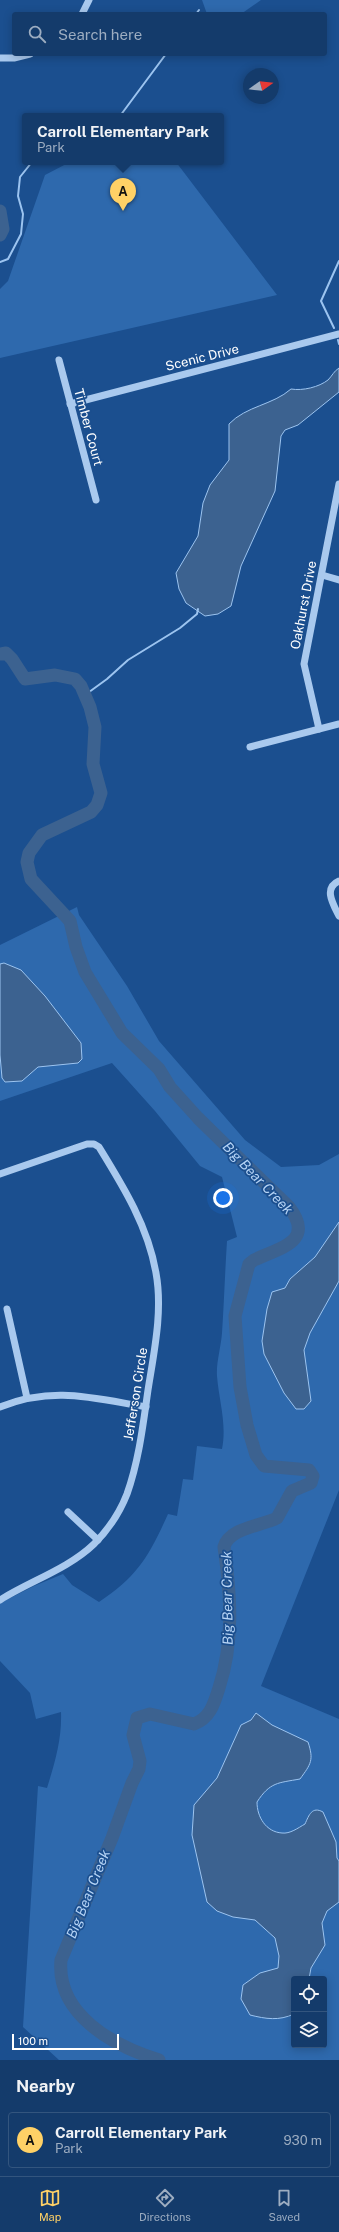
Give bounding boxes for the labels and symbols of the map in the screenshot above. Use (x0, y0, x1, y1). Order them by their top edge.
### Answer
north arrow (243, 68, 279, 104)
pin: A (110, 178, 136, 211)
street label: Scenic Drive (164, 341, 240, 374)
street label: Timber Court (71, 387, 106, 467)
street label: Oakhurst Drive (288, 560, 319, 651)
water label: Big Bear Creek (220, 1139, 297, 1218)
your location (213, 1188, 233, 1208)
street label: Jefferson Circle (121, 1346, 150, 1442)
water label: Big Bear Creek (218, 1550, 236, 1645)
water label: Big Bear Creek (63, 1847, 113, 1941)
scale bar (12, 2032, 119, 2051)

